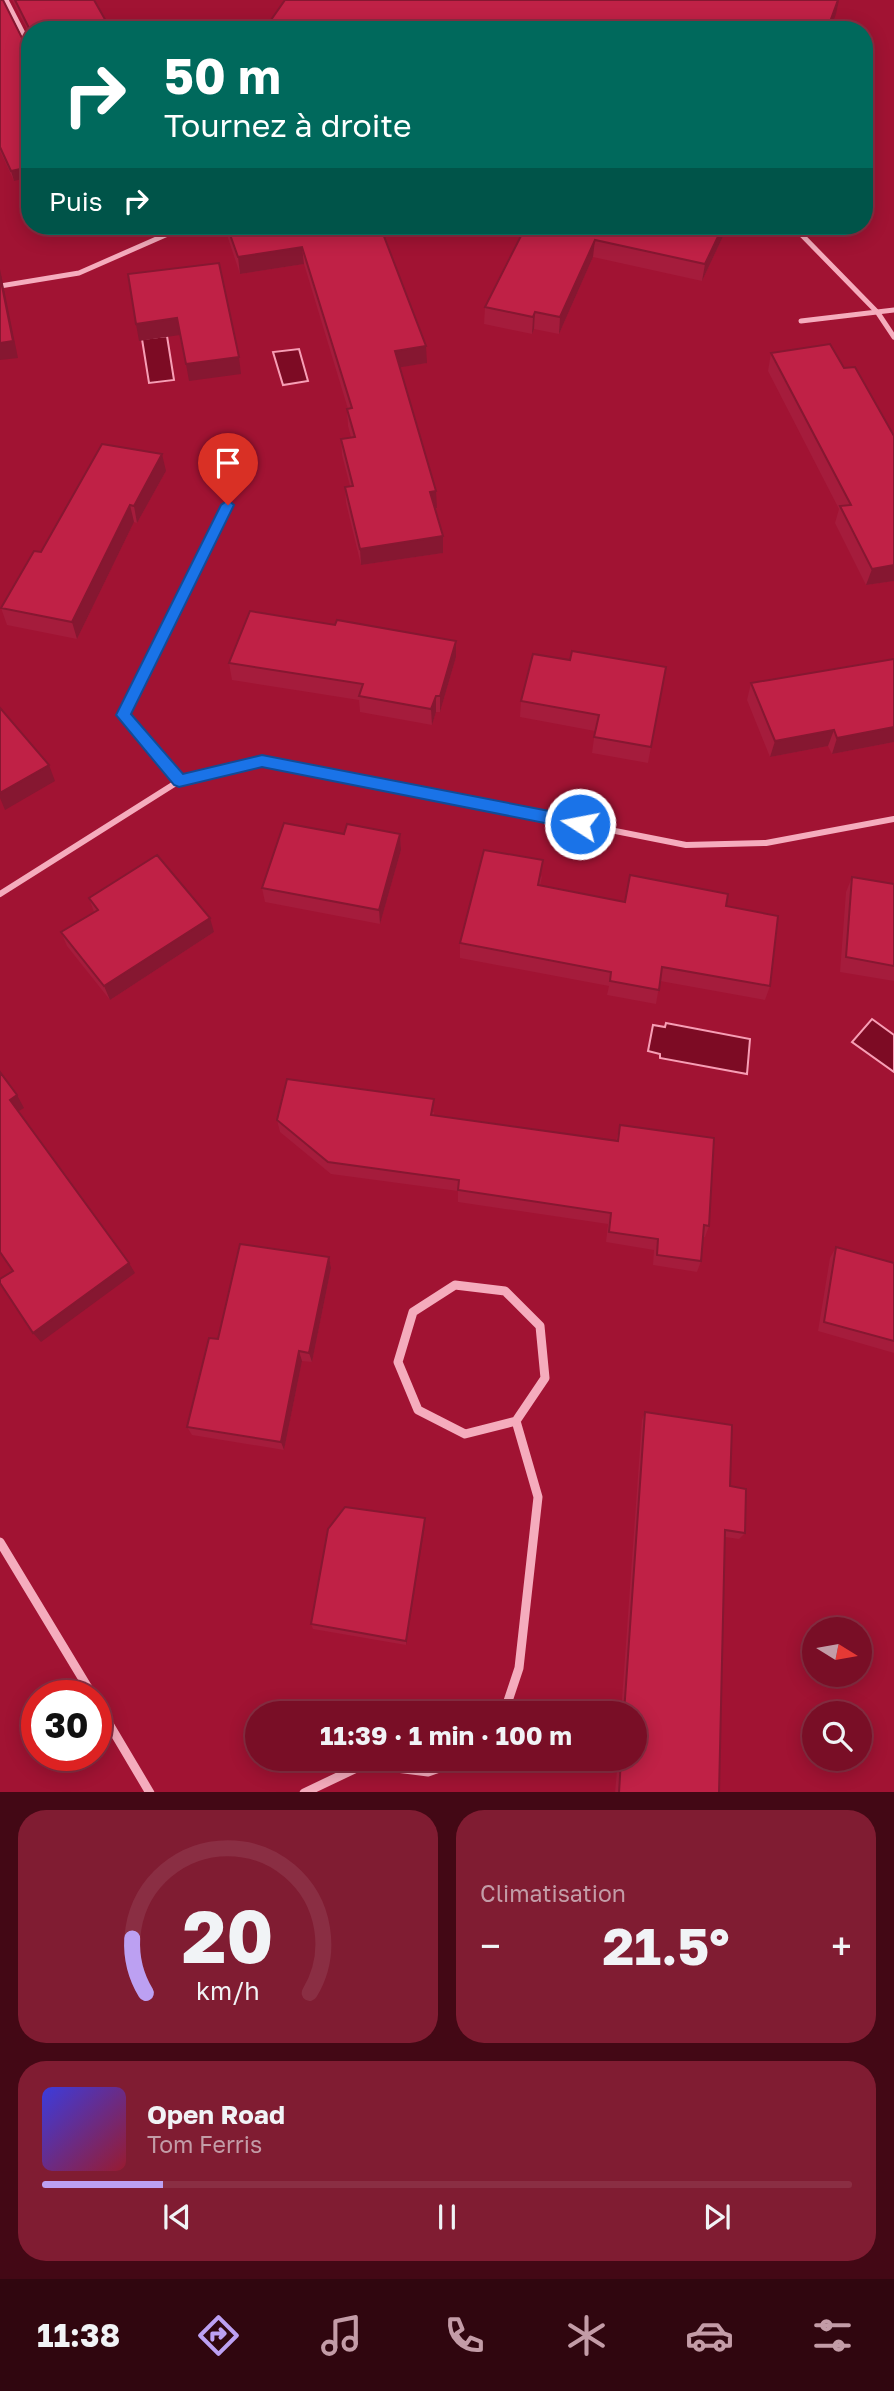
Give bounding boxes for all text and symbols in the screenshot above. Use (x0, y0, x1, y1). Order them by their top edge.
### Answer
text: 50 m (164, 46, 281, 105)
icon: right (49, 49, 140, 140)
text: Tournez à droite (164, 106, 412, 144)
icon: right (117, 182, 155, 220)
text: Puis (49, 186, 103, 217)
pin (198, 433, 258, 505)
icon: arrive (209, 444, 247, 482)
position arrow (543, 787, 617, 861)
north arrow (802, 1617, 872, 1687)
map controls (802, 1617, 872, 1771)
speed limit sign: 30 (21, 1680, 112, 1771)
button: search (802, 1701, 872, 1771)
text: 11:39 · 1 min · 100 m (320, 1720, 572, 1751)
text: Climatisation (480, 1879, 626, 1907)
text: 20 (182, 1892, 274, 1979)
text: 21.5° (602, 1914, 730, 1976)
text: − (480, 1923, 501, 1968)
text: + (831, 1923, 852, 1968)
text: km/h (196, 1974, 260, 2005)
text: Open Road (147, 2099, 285, 2130)
text: Tom Ferris (147, 2130, 262, 2158)
icon: previous (158, 2198, 196, 2236)
icon: pause (428, 2198, 466, 2236)
icon: next (698, 2198, 736, 2236)
icon: directions (194, 2311, 243, 2360)
icon: music (317, 2311, 366, 2360)
icon: phone (440, 2311, 489, 2360)
icon: climate (562, 2311, 611, 2360)
icon: car (685, 2311, 734, 2360)
icon: filters (808, 2311, 857, 2360)
text: 11:38 (37, 2316, 120, 2354)

